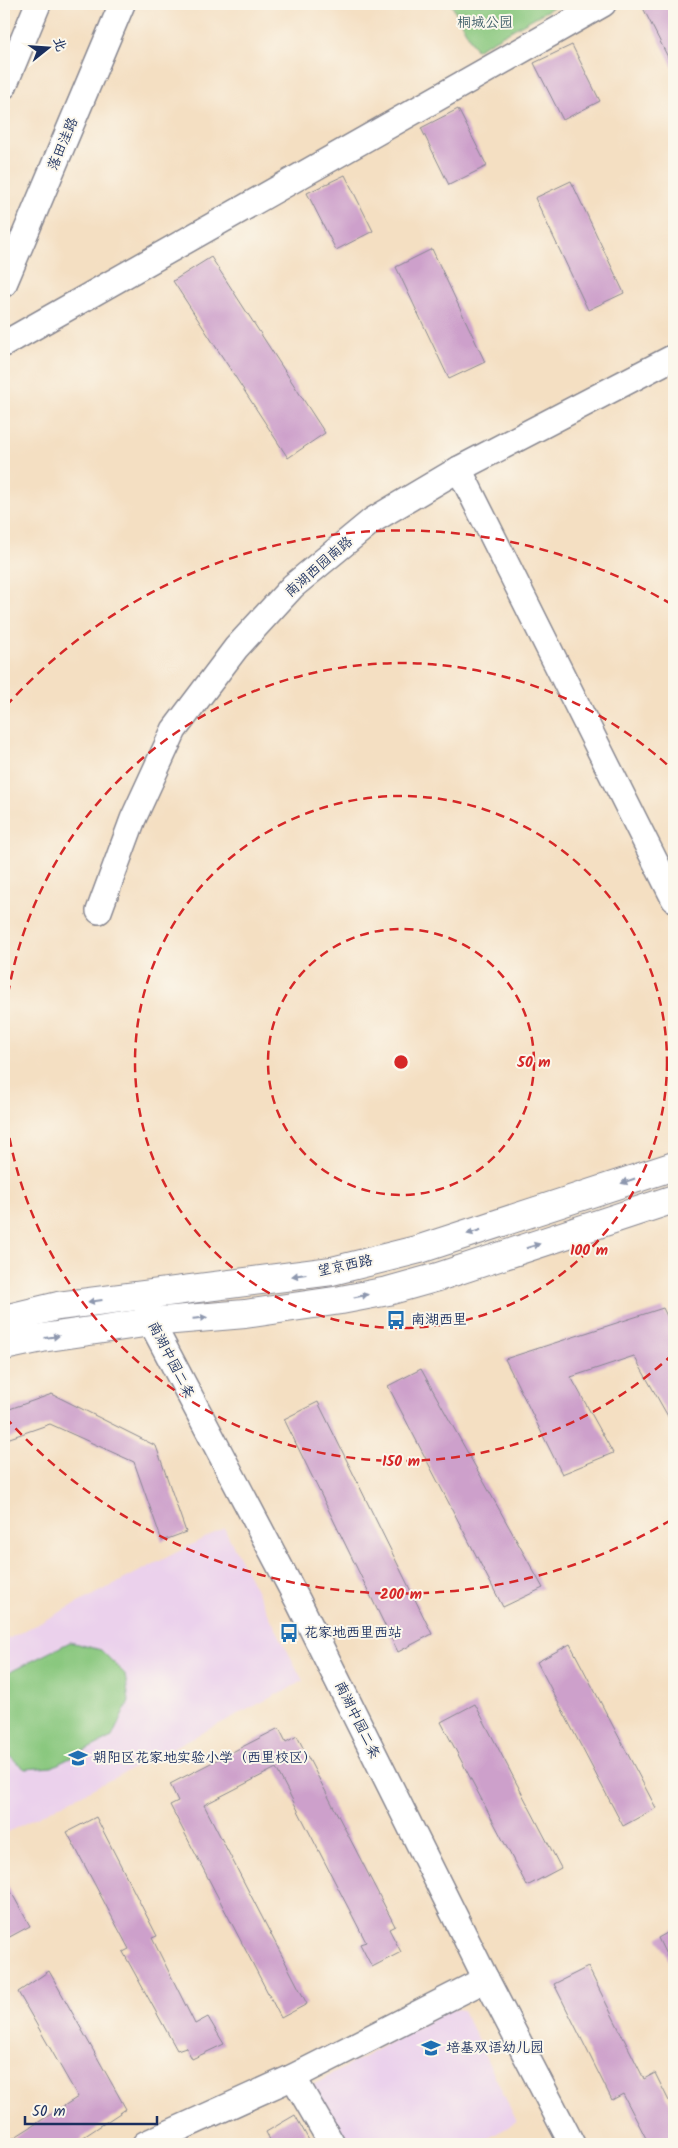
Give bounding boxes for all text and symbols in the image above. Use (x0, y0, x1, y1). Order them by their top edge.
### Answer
park label: 桐城公园 (457, 12, 513, 34)
north arrow (22, 22, 72, 72)
text: 北 (47, 35, 72, 54)
street label: 落田洼路 (42, 114, 84, 174)
street label: 南湖西园南路 (280, 531, 358, 603)
text: 50 m (516, 1051, 551, 1075)
centre of rings (392, 1053, 410, 1071)
one-way arrow (620, 1177, 635, 1185)
one-way arrow (466, 1229, 481, 1237)
text: 100 m (570, 1239, 608, 1263)
one-way arrow (526, 1242, 541, 1250)
street label: 望京西路 (315, 1249, 375, 1283)
one-way arrow (291, 1271, 307, 1279)
one-way arrow (353, 1292, 369, 1300)
one-way arrow (87, 1297, 103, 1305)
bus stop icon: 南湖西里 (385, 1309, 407, 1331)
place label: 南湖西里 (411, 1309, 467, 1331)
one-way arrow (192, 1314, 208, 1322)
street label: 南湖中园二条 (142, 1318, 200, 1402)
one-way arrow (44, 1333, 60, 1341)
text: 150 m (382, 1450, 420, 1474)
text: 200 m (380, 1583, 422, 1607)
bus stop icon: 花家地西里西站 (278, 1622, 300, 1644)
place label: 花家地西里西站 (304, 1622, 402, 1644)
street label: 南湖中园二条 (329, 1677, 385, 1763)
school or university icon: 朝阳区花家地实验小学（西里校区） (67, 1747, 89, 1769)
place label: 朝阳区花家地实验小学（西里校区） (93, 1747, 317, 1769)
school or university icon: 培基双语幼儿园 (420, 2037, 442, 2059)
place label: 培基双语幼儿园 (446, 2037, 544, 2059)
scale bar (25, 2093, 158, 2125)
text: 50 m (32, 2100, 66, 2124)

